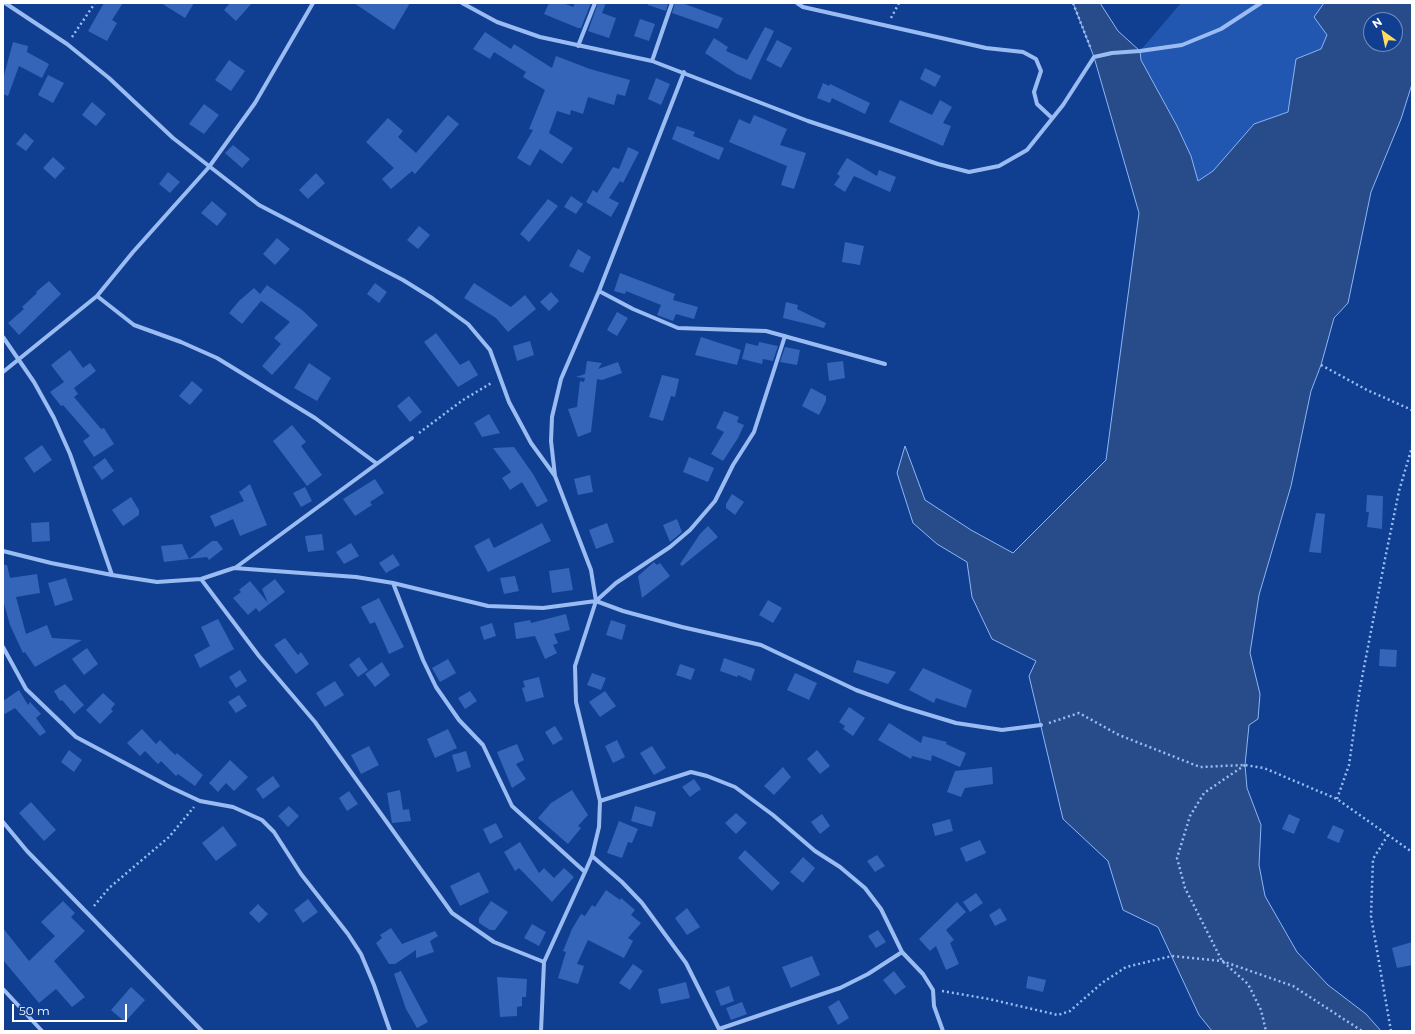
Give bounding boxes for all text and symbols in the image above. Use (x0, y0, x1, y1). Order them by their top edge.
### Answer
north arrow (1363, 12, 1403, 52)
text: N (1369, 14, 1385, 31)
scale bar (14, 996, 129, 1022)
text: 50 m (19, 1003, 50, 1018)

